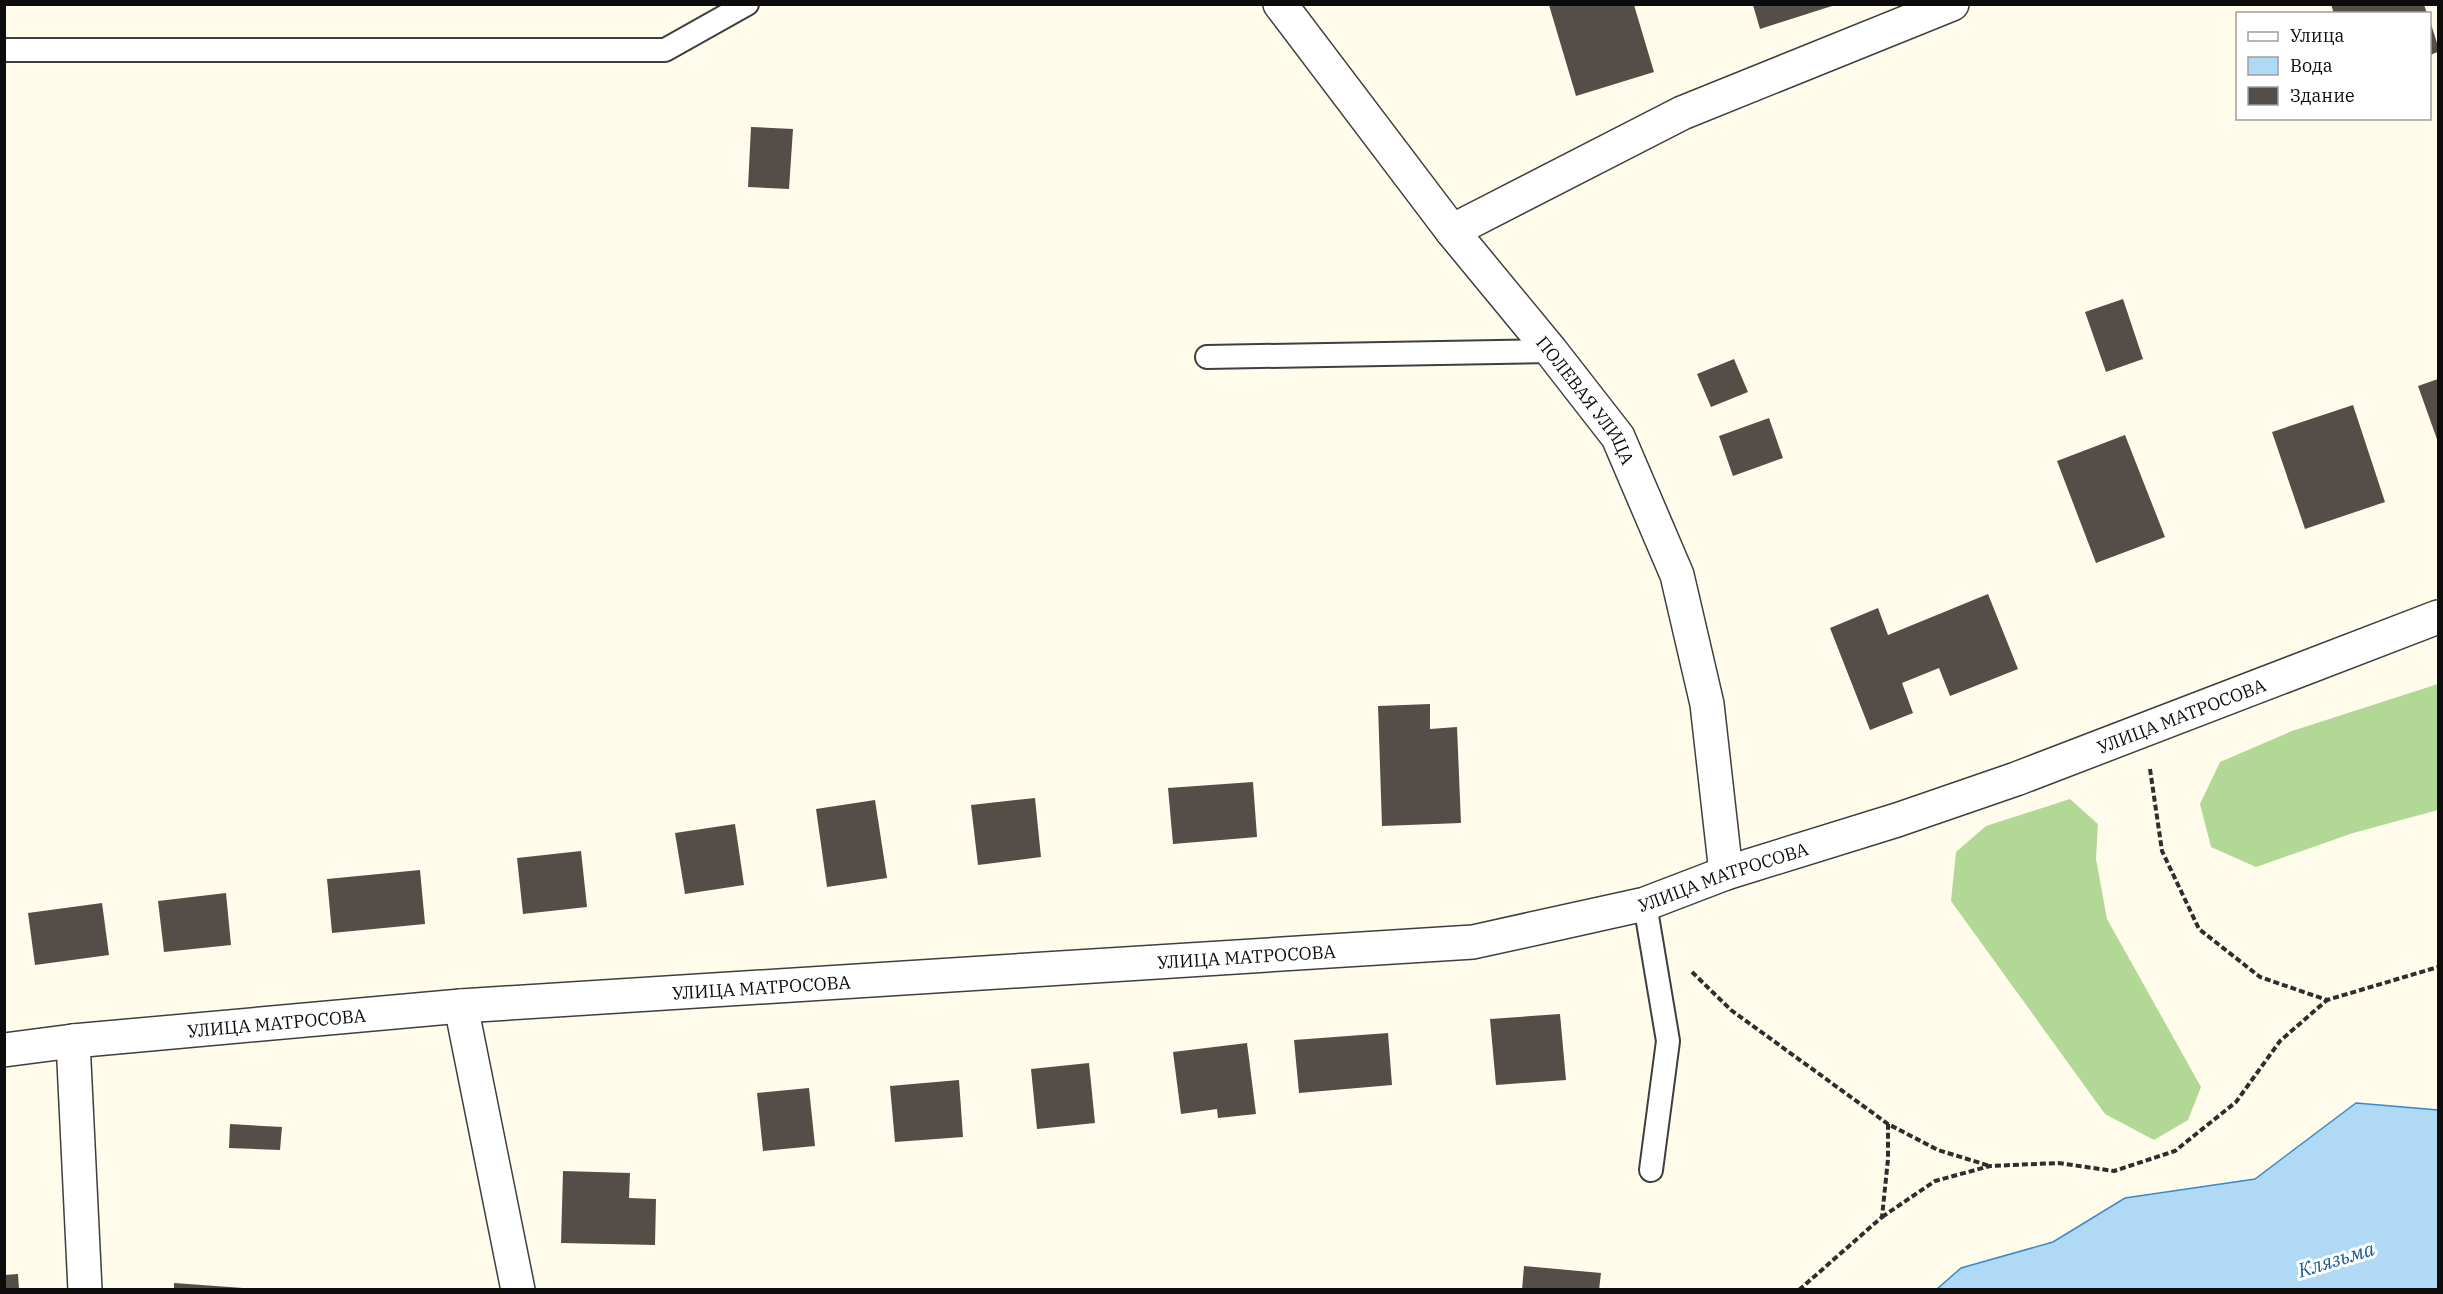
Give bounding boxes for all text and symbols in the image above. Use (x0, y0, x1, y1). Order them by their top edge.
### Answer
legend (2236, 12, 2431, 120)
text: Улица (2290, 24, 2345, 47)
text: Вода (2290, 54, 2333, 77)
text: Здание (2290, 84, 2355, 107)
street label: ПОЛЕВАЯ УЛИЦА (1532, 331, 1640, 469)
street label: УЛИЦА МАТРОСОВА (2094, 673, 2270, 758)
street label: УЛИЦА МАТРОСОВА (1636, 837, 1812, 917)
street label: УЛИЦА МАТРОСОВА (1156, 939, 1337, 973)
street label: УЛИЦА МАТРОСОВА (671, 970, 852, 1004)
street label: УЛИЦА МАТРОСОВА (186, 1003, 367, 1042)
water label: Клязьма (2293, 1235, 2378, 1284)

